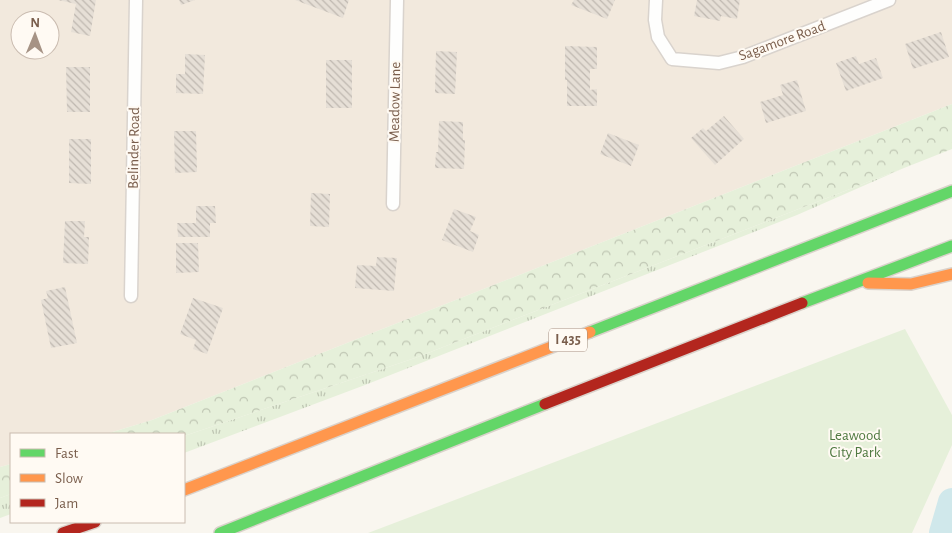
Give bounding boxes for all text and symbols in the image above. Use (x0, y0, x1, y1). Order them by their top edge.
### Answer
north arrow (10, 10, 60, 60)
text: N (30, 16, 40, 30)
street label: Sagamore Road (737, 18, 827, 64)
street label: Meadow Lane (387, 62, 403, 142)
street label: Belinder Road (126, 107, 142, 189)
road number: I 435 (549, 328, 587, 352)
park label: Leawood City Park (829, 428, 881, 460)
legend (10, 433, 185, 523)
text: Fast (55, 446, 79, 461)
text: Slow (55, 471, 83, 486)
text: Jam (55, 496, 78, 511)

